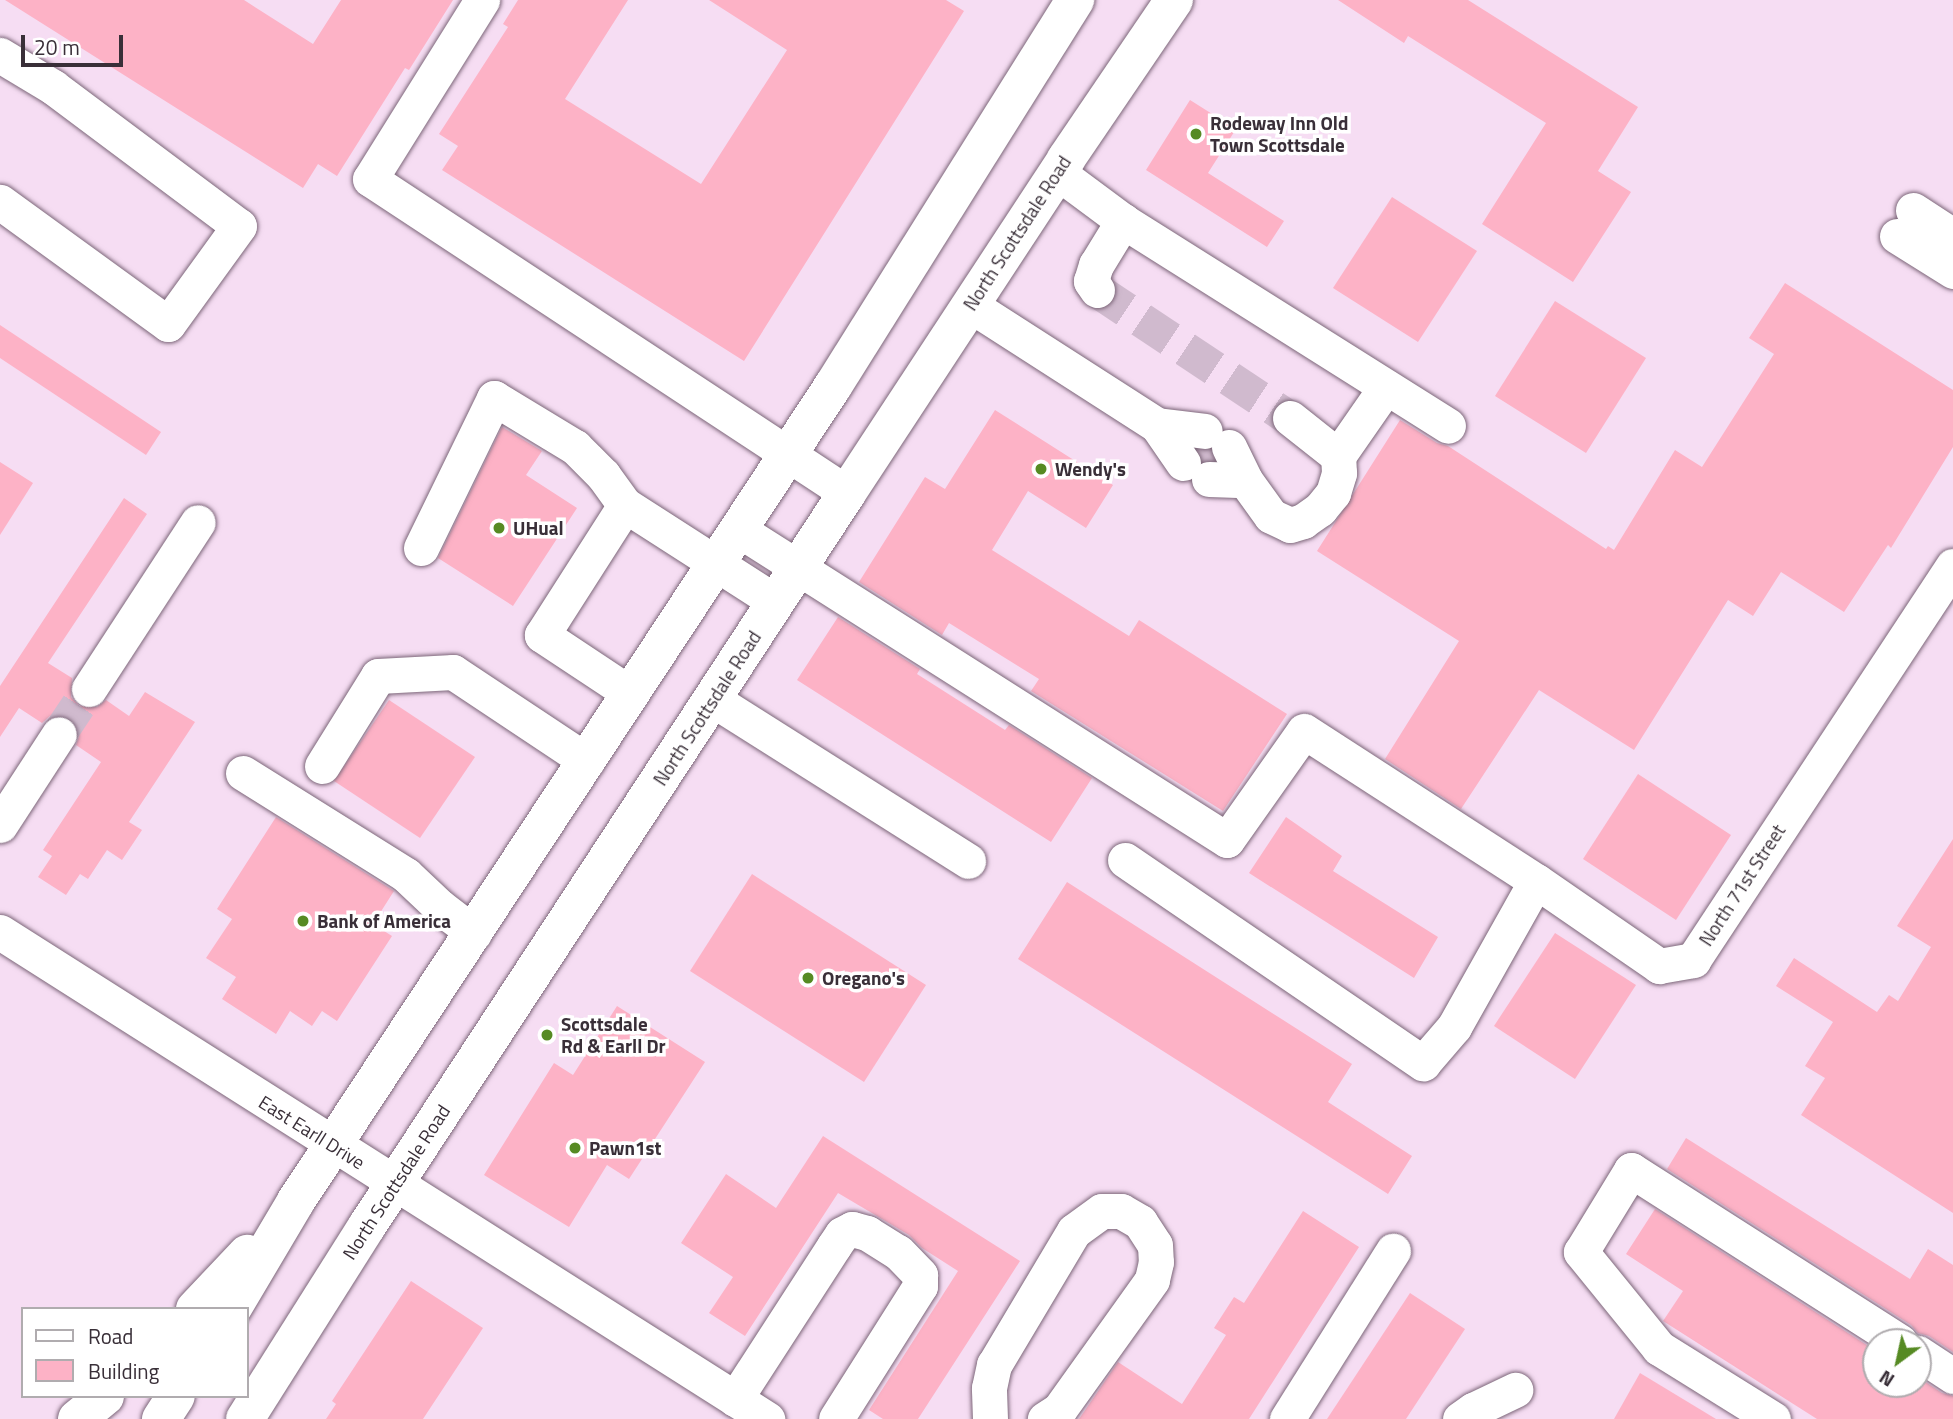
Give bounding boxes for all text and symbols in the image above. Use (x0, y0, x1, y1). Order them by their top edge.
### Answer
scale bar (24, 21, 126, 65)
text: 20 m (34, 31, 80, 63)
place label: Rodeway Inn Old Town Scottsdale (1210, 112, 1348, 156)
marker: Rodeway Inn Old Town Scottsdale (1188, 126, 1204, 142)
street label: North Scottsdale Road (958, 151, 1076, 315)
place label: Wendy's (1055, 458, 1126, 480)
marker: Wendy's (1033, 461, 1049, 477)
place label: UHual (513, 517, 564, 539)
marker: UHual (491, 520, 507, 536)
street label: North Scottsdale Road (648, 626, 766, 790)
street label: North 71st Street (1694, 820, 1790, 950)
place label: Bank of America (317, 910, 451, 932)
marker: Bank of America (295, 913, 311, 929)
place label: Oregano's (822, 967, 905, 989)
marker: Oregano's (800, 970, 816, 986)
place label: Scottsdale Rd & Earll Dr (561, 1013, 666, 1057)
marker: Scottsdale Rd & Earll Dr (539, 1027, 555, 1043)
street label: East Earll Drive (255, 1090, 369, 1174)
street label: North Scottsdale Road (337, 1100, 455, 1264)
place label: Pawn1st (589, 1137, 661, 1159)
marker: Pawn1st (567, 1140, 583, 1156)
legend (21, 1307, 248, 1398)
text: Road (88, 1320, 133, 1352)
north arrow (1862, 1328, 1932, 1398)
text: Building (88, 1355, 159, 1387)
text: N (1873, 1364, 1900, 1395)

